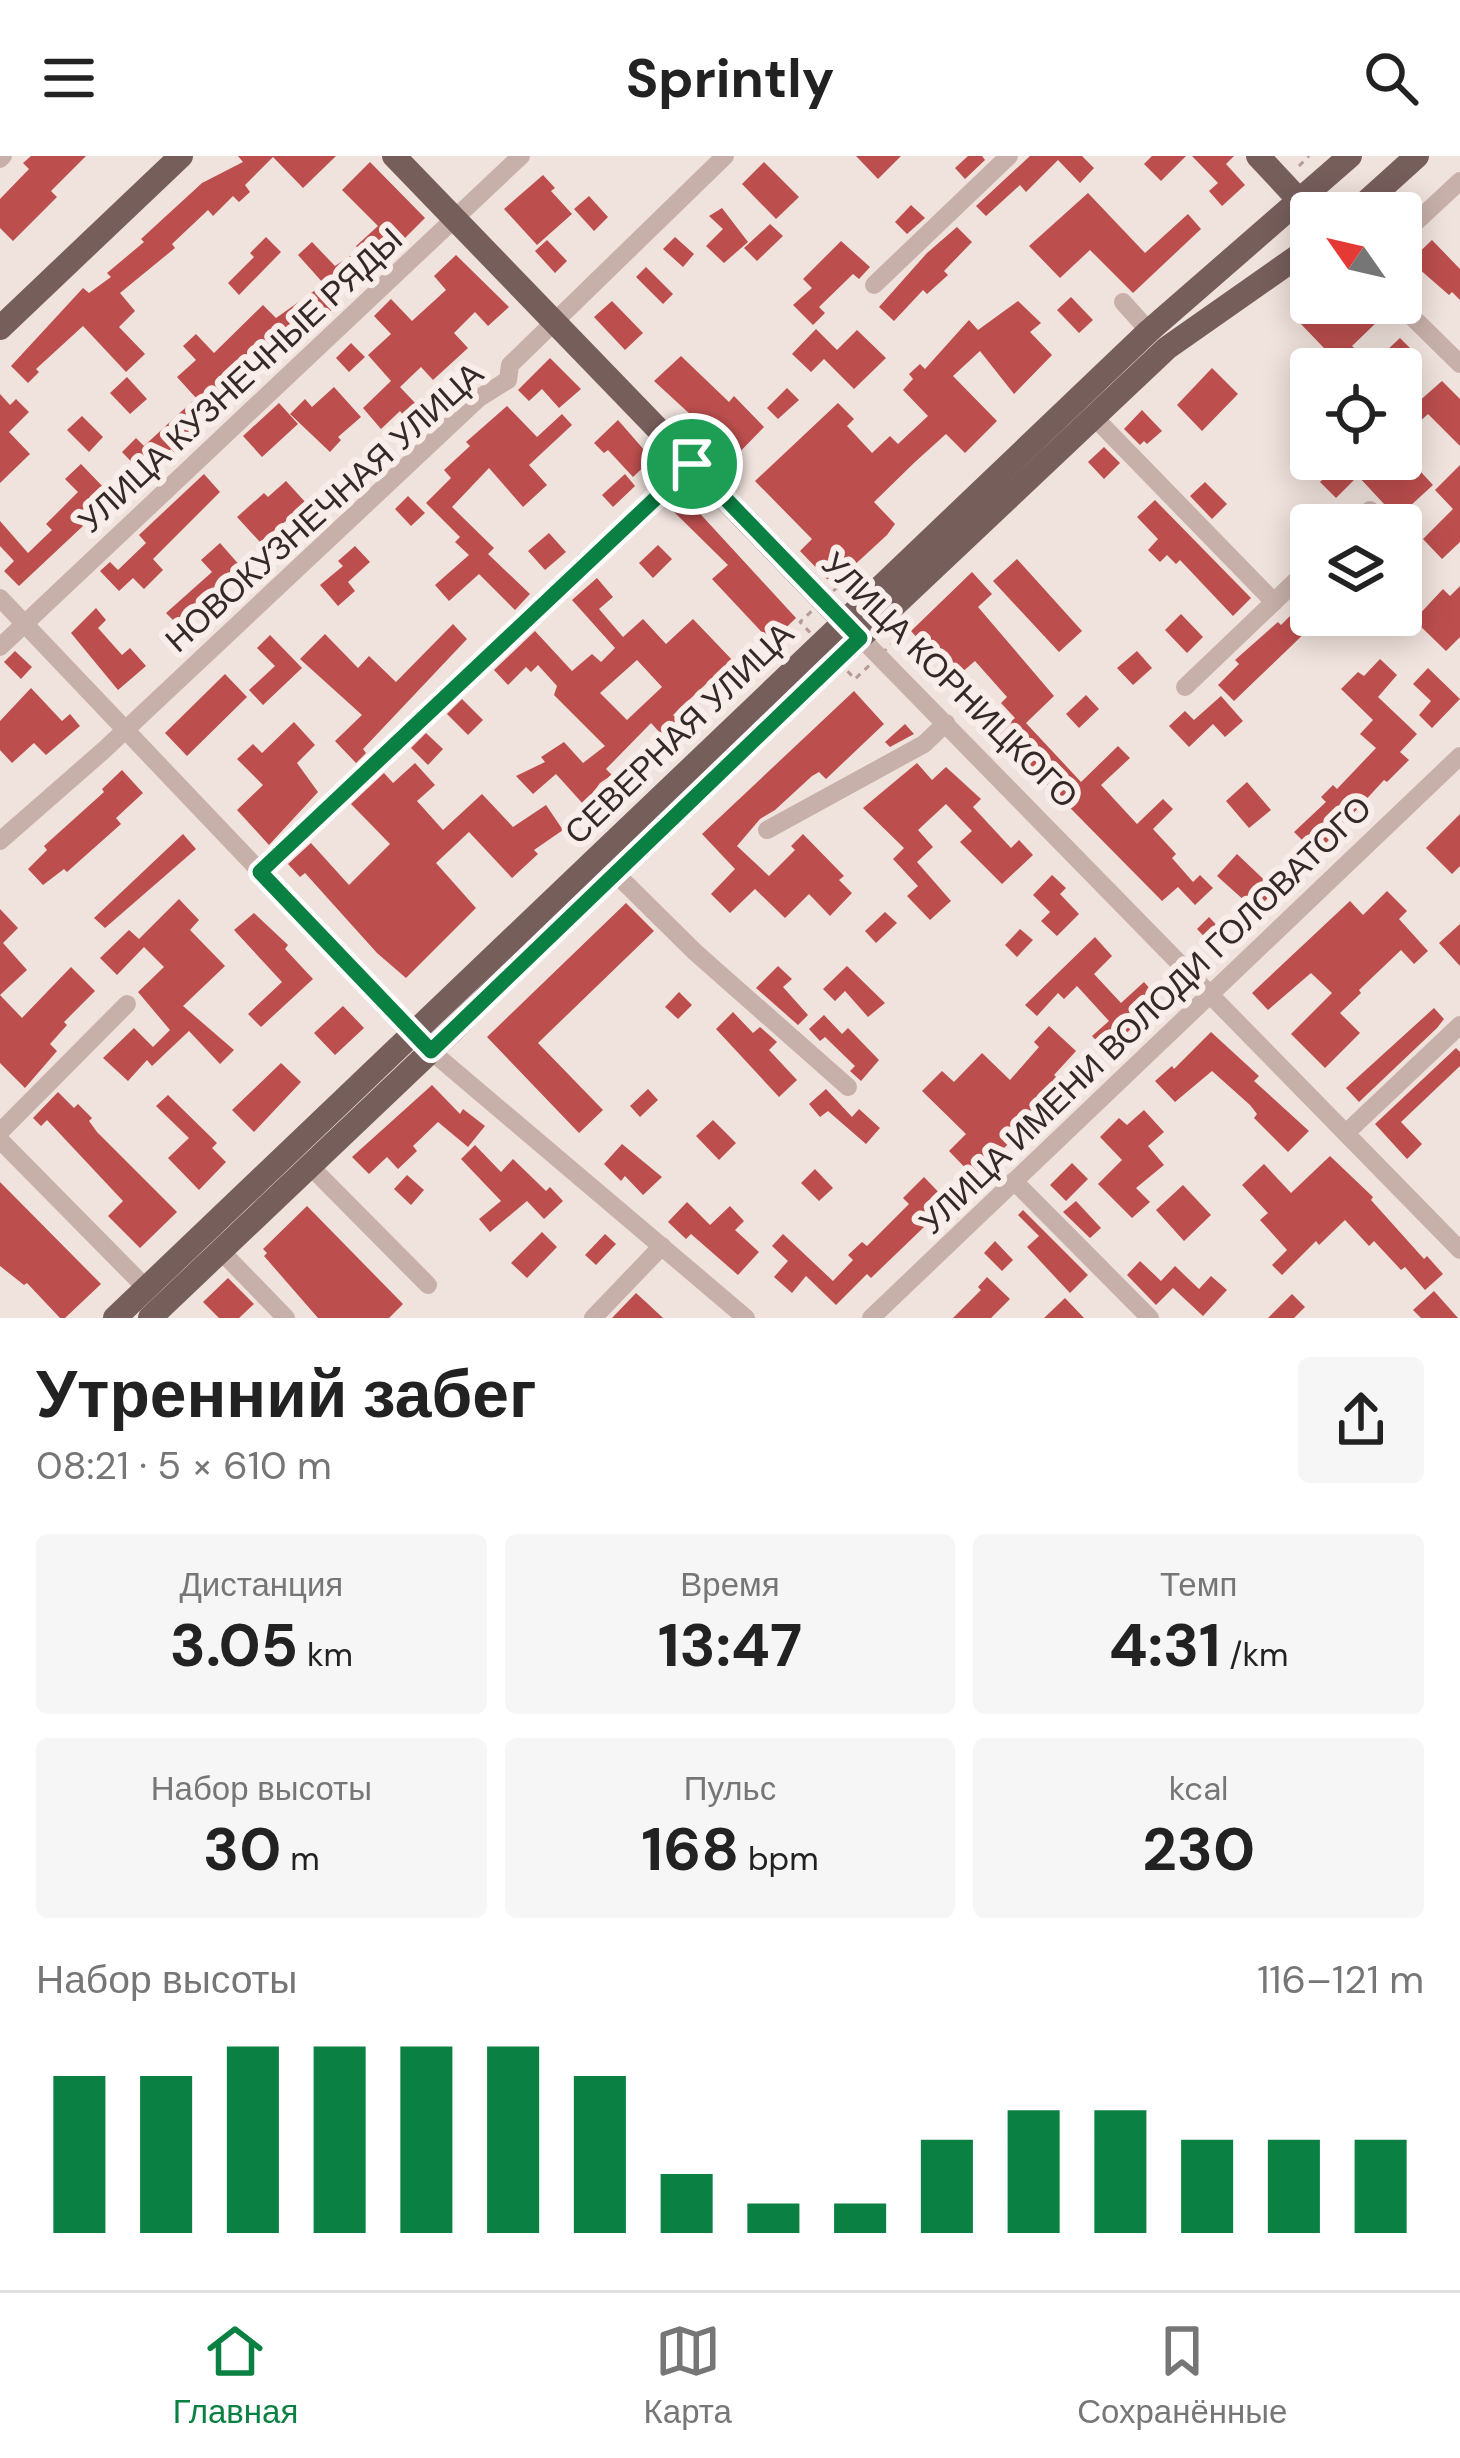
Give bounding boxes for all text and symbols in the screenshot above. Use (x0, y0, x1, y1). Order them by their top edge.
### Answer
text: Sprintly (626, 43, 834, 114)
icon: menu (36, 45, 102, 111)
icon: search (1358, 45, 1424, 111)
north arrow (1290, 192, 1422, 324)
map controls (1290, 192, 1422, 636)
street label: УЛИЦА КУЗНЕЧНЫЕ РЯДЫ (69, 218, 411, 542)
button: locate (1290, 348, 1422, 480)
street label: НОВОКУЗНЕЧНАЯ УЛИЦА (156, 353, 492, 661)
pin (641, 413, 743, 515)
icon: arrive (659, 431, 725, 497)
button: layers (1290, 504, 1422, 636)
street label: УЛИЦА КОРНИЦКОГО (813, 543, 1087, 817)
street label: СЕВЕРНАЯ УЛИЦА (555, 613, 803, 853)
street label: УЛИЦА ИМЕНИ ВОЛОДИ ГОЛОВАТОГО (910, 787, 1380, 1243)
text: Утренний забег (36, 1352, 536, 1437)
button: share (1298, 1357, 1424, 1483)
text: 08:21 · 5 × 610 m (36, 1440, 332, 1491)
text: Дистанция (179, 1563, 343, 1606)
text: Время (680, 1563, 780, 1606)
text: Темп (1160, 1563, 1237, 1606)
text: 3.05 (170, 1606, 298, 1685)
text: 13:47 (658, 1606, 802, 1685)
text: 4:31 (1109, 1606, 1221, 1685)
text: km (298, 1633, 353, 1676)
text: /km (1221, 1633, 1288, 1676)
text: Набор высоты (151, 1767, 372, 1810)
text: Пульс (684, 1767, 776, 1810)
text: kcal (1169, 1767, 1228, 1810)
text: 30 (203, 1810, 281, 1889)
text: 168 (641, 1810, 739, 1889)
text: 230 (1142, 1810, 1255, 1889)
text: m (281, 1837, 320, 1880)
text: bpm (739, 1837, 819, 1880)
text: Набор высоты (36, 1954, 297, 2005)
text: 116–121 m (1257, 1954, 1424, 2005)
tab: Главная (173, 2318, 298, 2433)
tab: Карта (644, 2318, 732, 2433)
tab: Сохранённые (1077, 2318, 1287, 2433)

